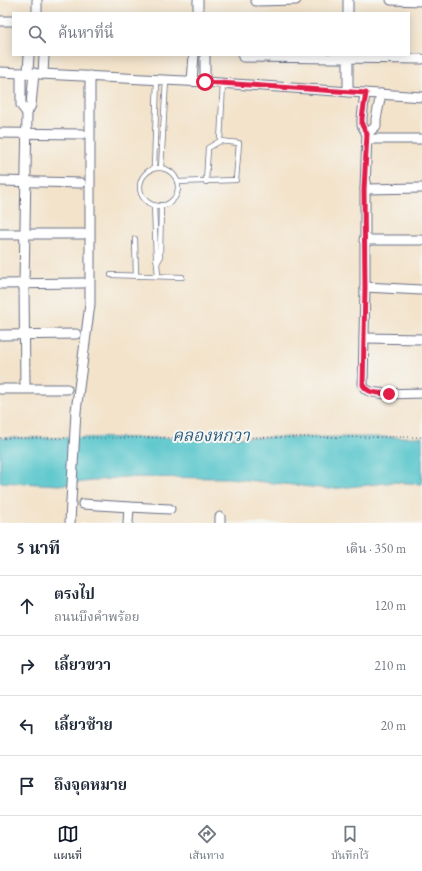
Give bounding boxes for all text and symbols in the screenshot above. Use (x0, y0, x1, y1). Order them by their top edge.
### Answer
search box (12, 12, 410, 56)
icon: search (26, 23, 48, 45)
text: ค้นหาที่นี่ (58, 23, 114, 42)
route start (196, 73, 214, 91)
route end (380, 385, 398, 403)
water label: คลองหกวา (172, 424, 250, 446)
text: 5 นาที (16, 537, 60, 559)
text: เดิน · 350 m (345, 540, 406, 557)
text: ตรงไป (54, 584, 95, 603)
icon: ahead (16, 595, 38, 617)
text: 120 m (375, 597, 406, 614)
text: ถนนบึงคำพร้อย (54, 608, 140, 625)
icon: right (16, 655, 38, 677)
text: เลี้ยวขวา (54, 655, 111, 674)
text: 210 m (375, 657, 406, 674)
icon: left (16, 715, 38, 737)
text: เลี้ยวซ้าย (54, 715, 113, 734)
text: 20 m (381, 717, 406, 734)
icon: arrive (16, 775, 38, 797)
text: ถึงจุดหมาย (54, 775, 127, 794)
tab: แผนที่ (53, 823, 82, 865)
tab: เส้นทาง (189, 823, 225, 865)
tab: บันทึกไว้ (331, 823, 369, 865)

